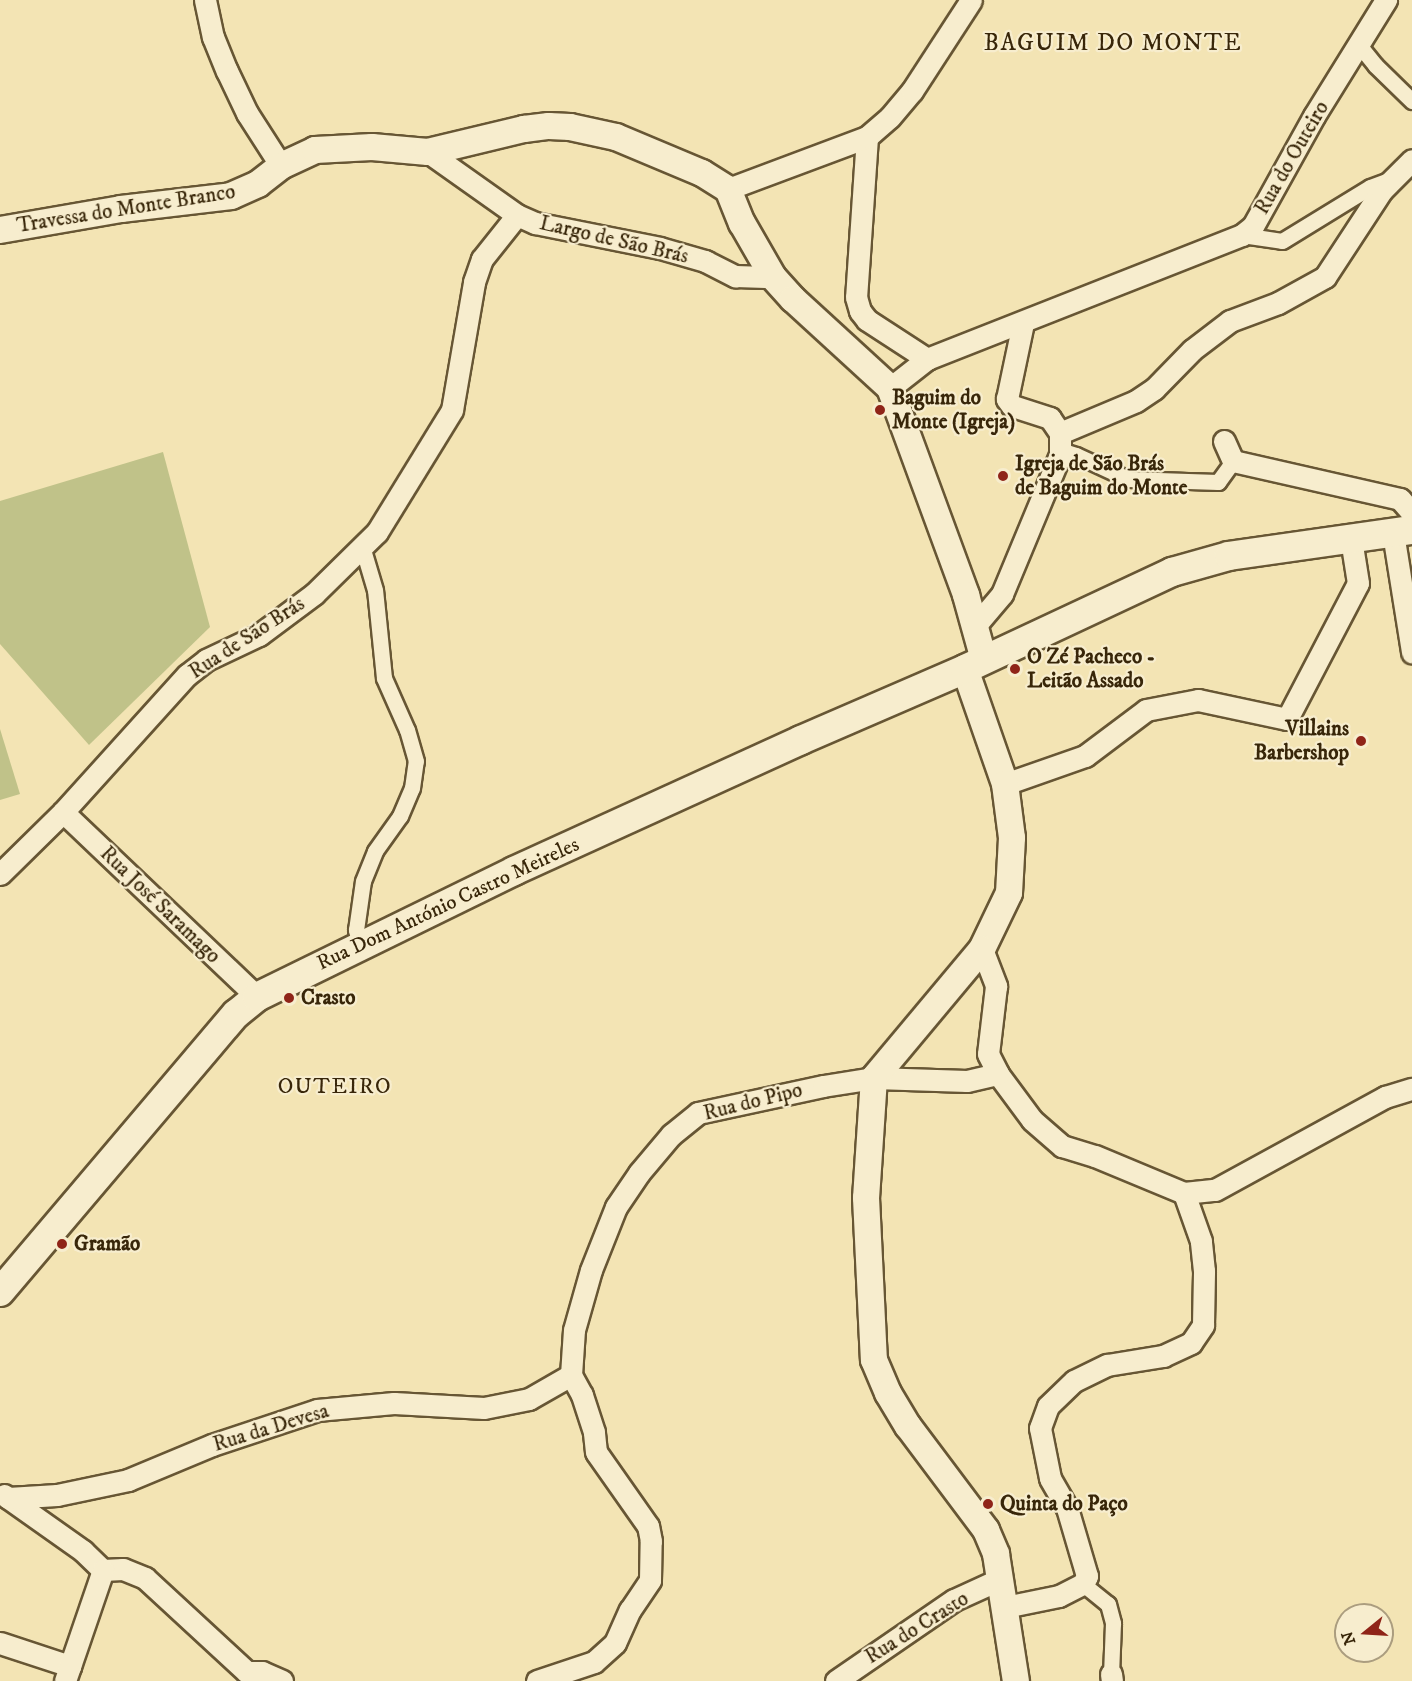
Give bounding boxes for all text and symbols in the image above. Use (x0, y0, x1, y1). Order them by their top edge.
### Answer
district label: BAGUIM DO MONTE (984, 30, 1242, 58)
street label: Rua do Outeiro (1249, 97, 1335, 219)
street label: Travessa do Monte Branco (15, 179, 237, 239)
street label: Largo de São Brás (537, 211, 691, 269)
place label: Baguim do Monte (Igreja) (892, 385, 1015, 435)
marker: Baguim do Monte (Igreja) (873, 403, 887, 417)
place label: Igreja de São Brás de Baguim do Monte (1015, 451, 1188, 501)
marker: Igreja de São Brás de Baguim do Monte (996, 469, 1010, 483)
street label: Rua de São Brás (184, 591, 310, 685)
place label: O Zé Pacheco - Leitão Assado (1027, 644, 1155, 694)
marker: O Zé Pacheco - Leitão Assado (1008, 662, 1022, 676)
place label: Villains Barbershop (1254, 716, 1349, 766)
marker: Villains Barbershop (1354, 734, 1368, 748)
street label: Rua Dom António Castro Meireles (313, 832, 583, 976)
street label: Rua José Saramago (95, 841, 225, 969)
place label: Crasto (301, 985, 356, 1011)
marker: Crasto (282, 991, 296, 1005)
district label: OUTEIRO (278, 1074, 392, 1100)
street label: Rua do Pipo (701, 1078, 805, 1126)
place label: Gramão (74, 1231, 140, 1257)
marker: Gramão (55, 1237, 69, 1251)
street label: Rua da Devesa (210, 1398, 332, 1458)
place label: Quinta do Paço (1000, 1491, 1128, 1517)
marker: Quinta do Paço (981, 1497, 995, 1511)
street label: Rua do Crasto (861, 1586, 973, 1670)
north arrow (1334, 1603, 1394, 1663)
text: N (1337, 1629, 1360, 1647)

